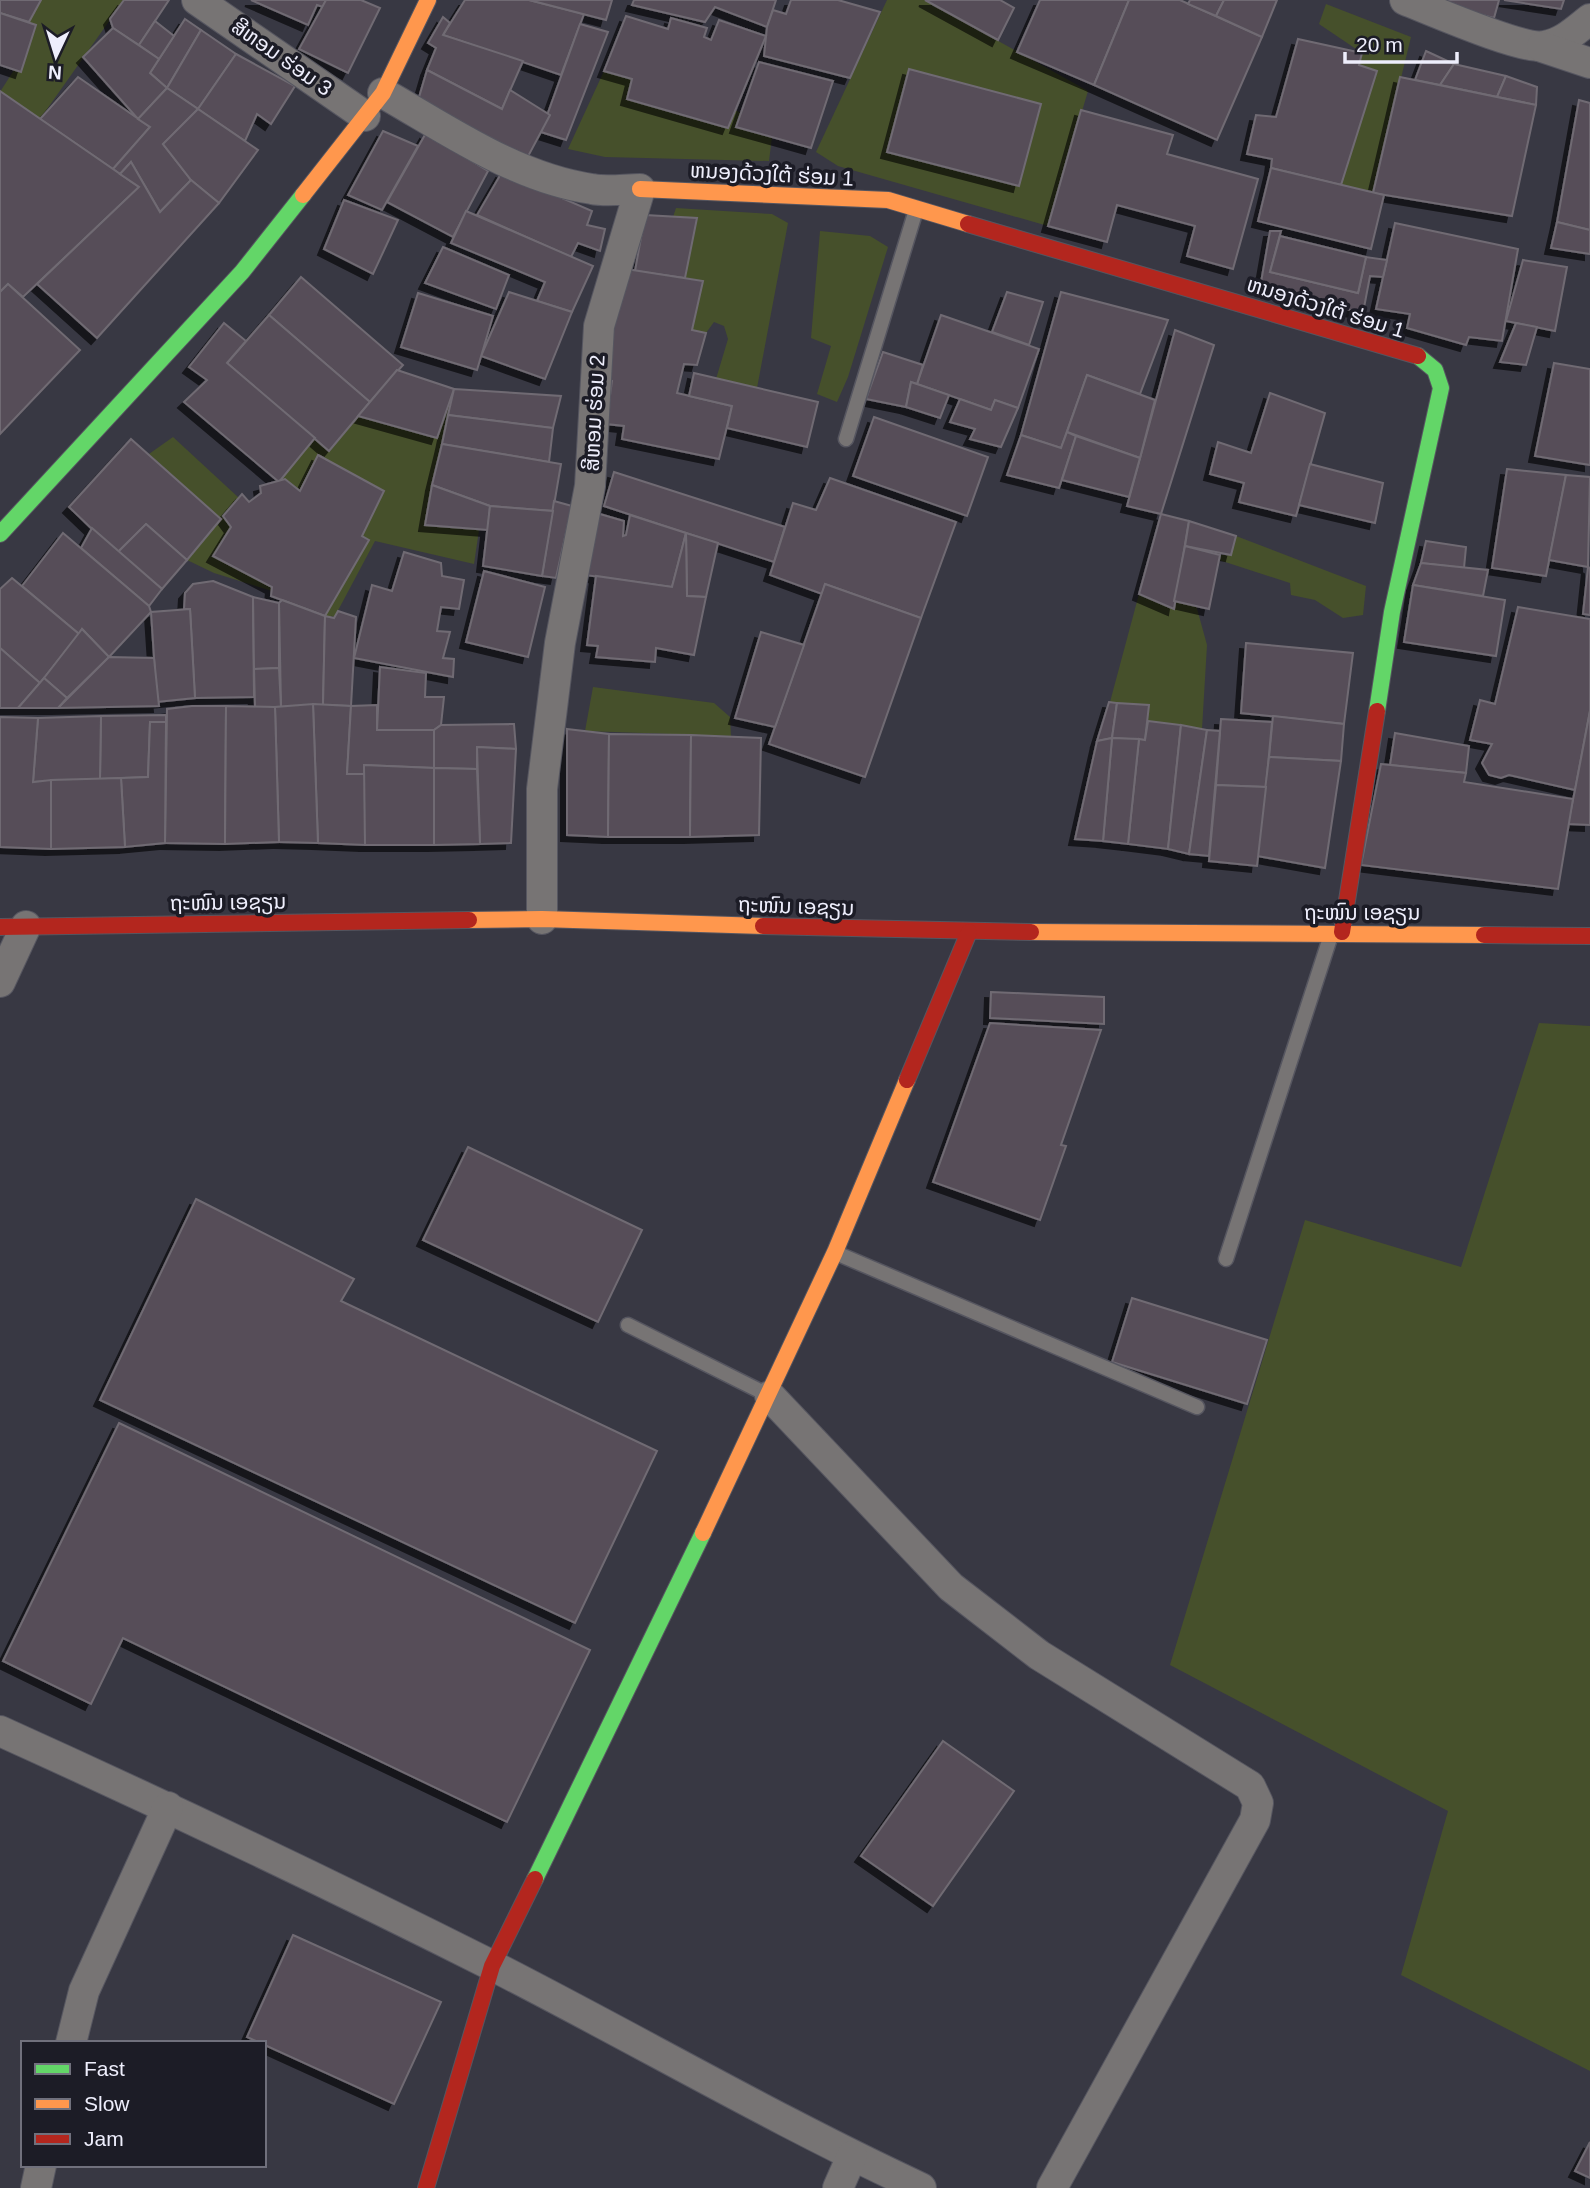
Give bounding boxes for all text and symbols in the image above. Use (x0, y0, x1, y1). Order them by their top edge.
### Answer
street label: ສີຫອມ ຮ່ອມ 3 (228, 13, 337, 100)
north arrow (21, 21, 91, 91)
scale bar (1345, 21, 1457, 65)
text: 20 m (1356, 33, 1403, 56)
text: N (47, 62, 62, 83)
street label: ຫນອງດ້ວງໃຕ້ ຮ່ອມ 1 (690, 158, 854, 190)
street label: ຫນອງດ້ວງໃຕ້ ຮ່ອມ 1 (1244, 272, 1408, 342)
street label: ສີຫອມ ຮ່ອມ 2 (578, 354, 609, 472)
street label: ຖະໜົນ ເອຊຽນ (169, 889, 287, 917)
street label: ຖະໜົນ ເອຊຽນ (737, 892, 855, 922)
street label: ຖະໜົນ ເອຊຽນ (1304, 901, 1420, 926)
legend (21, 2041, 266, 2167)
text: Fast (84, 2057, 125, 2080)
text: Slow (84, 2092, 130, 2115)
text: Jam (84, 2127, 124, 2150)

